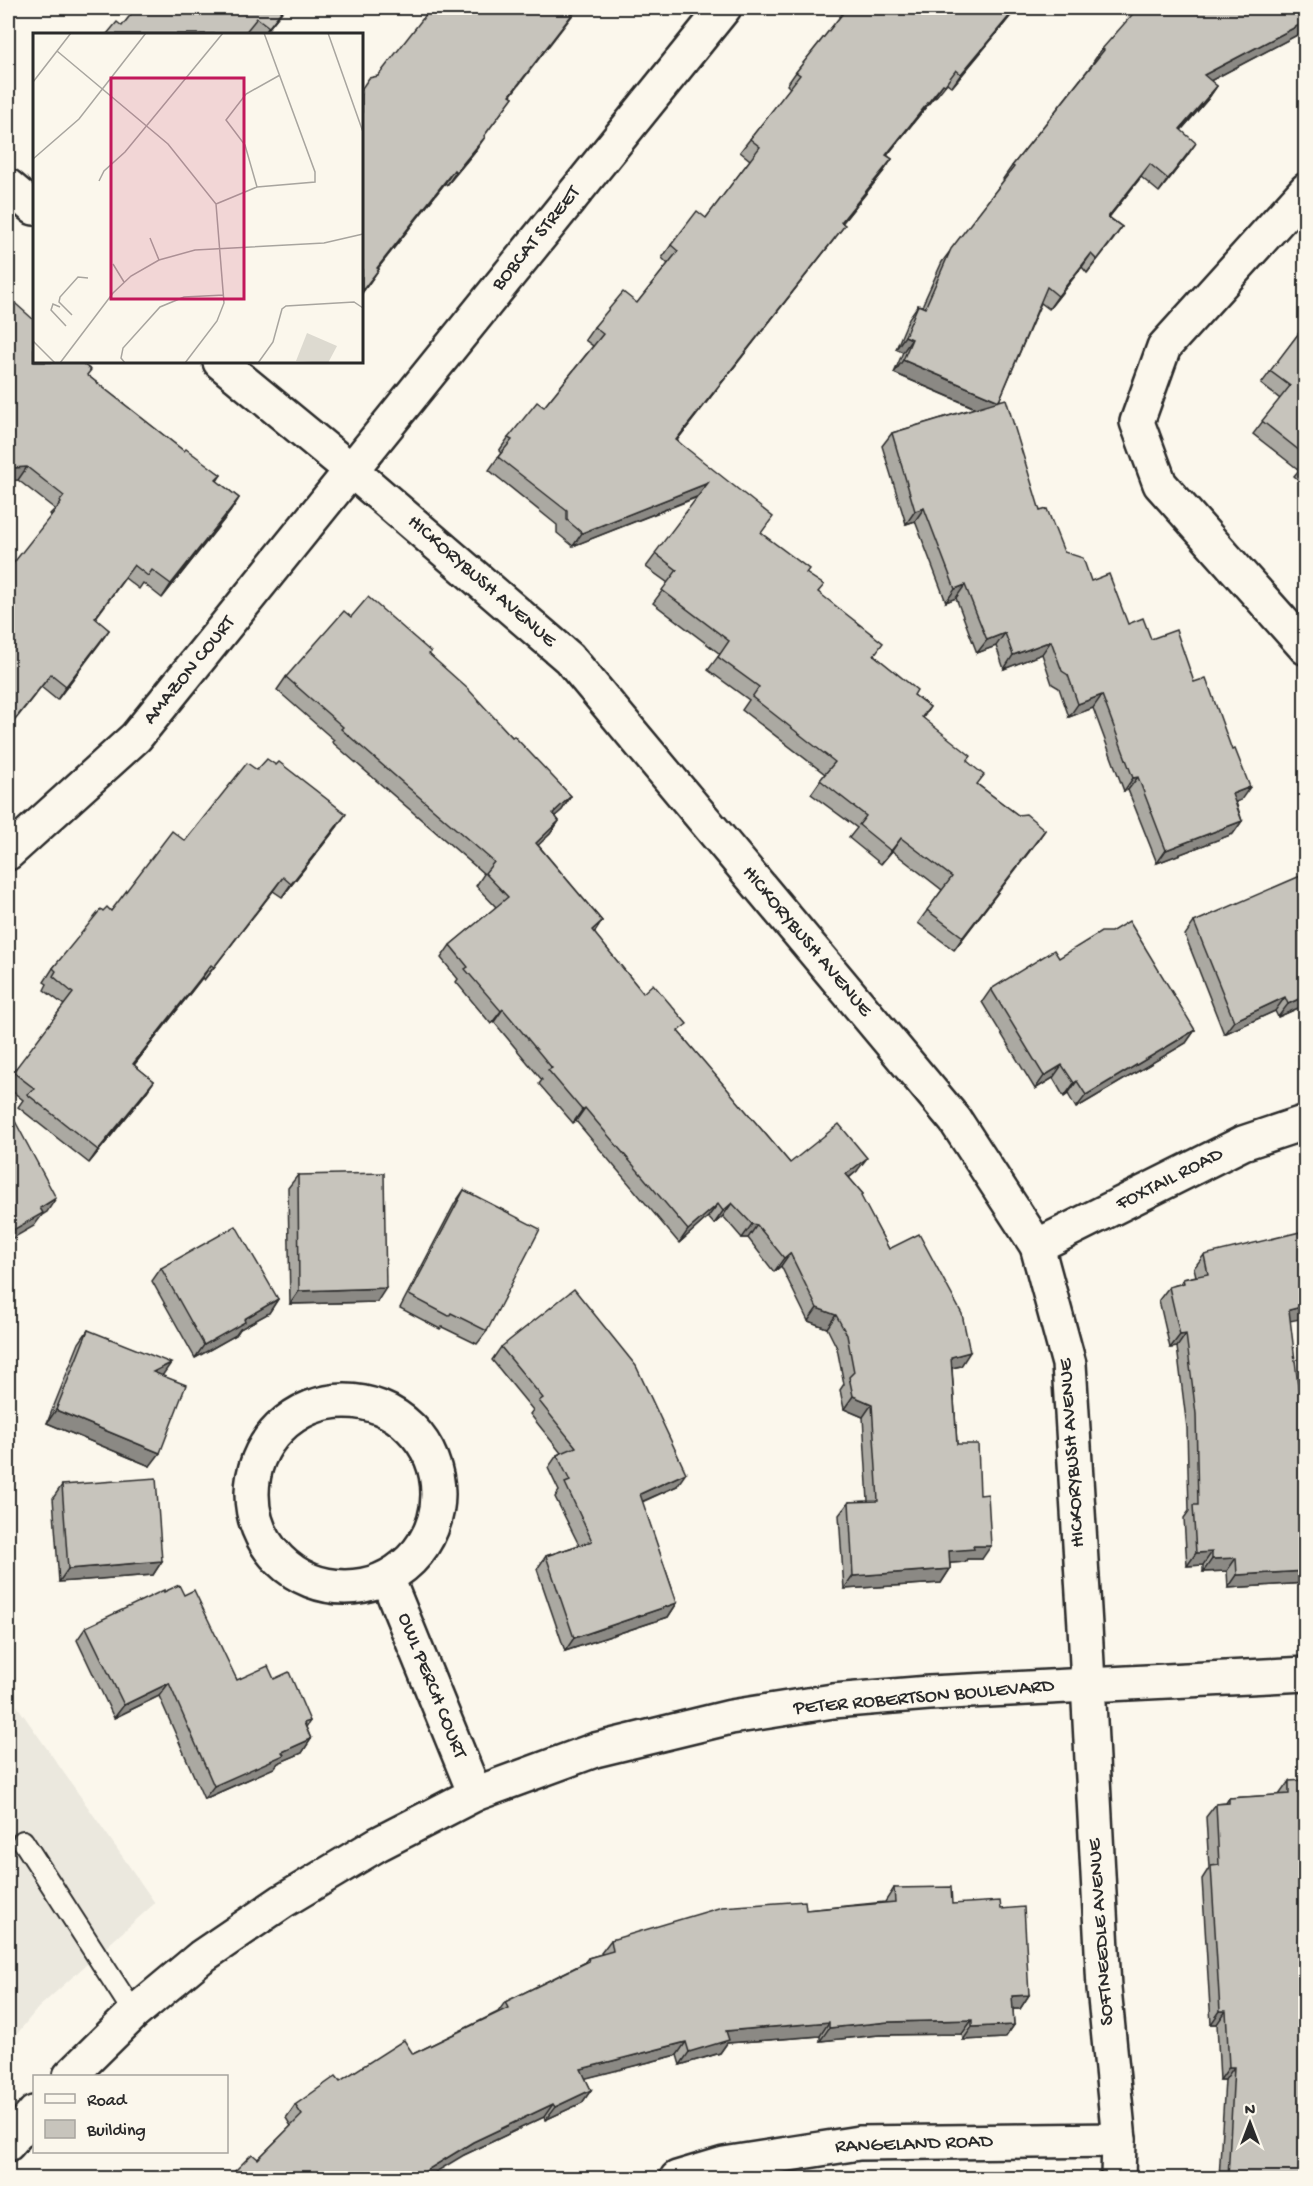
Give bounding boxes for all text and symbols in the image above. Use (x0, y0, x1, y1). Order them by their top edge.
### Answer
inset map (33, 33, 363, 363)
street label: BOBCAT STREET (487, 181, 587, 297)
street label: HICKORYBUSH AVENUE (402, 511, 561, 654)
street label: AMAZON COURT (139, 611, 242, 730)
street label: HICKORYBUSH AVENUE (736, 862, 877, 1023)
street label: FOXTAIL ROAD (1112, 1143, 1228, 1217)
street label: HICKORYBUSH AVENUE (1055, 1356, 1091, 1548)
street label: OWL PERCH COURT (391, 1610, 471, 1763)
street label: PETER ROBERTSON BOULEVARD (792, 1675, 1056, 1721)
street label: SOFTNEEDLE AVENUE (1084, 1836, 1120, 2026)
legend (33, 2075, 228, 2153)
text: Road (87, 2091, 128, 2112)
north arrow (1220, 2093, 1280, 2153)
text: N (1245, 2102, 1256, 2121)
text: Building (86, 2121, 146, 2142)
street label: RANGELAND ROAD (835, 2131, 994, 2159)

